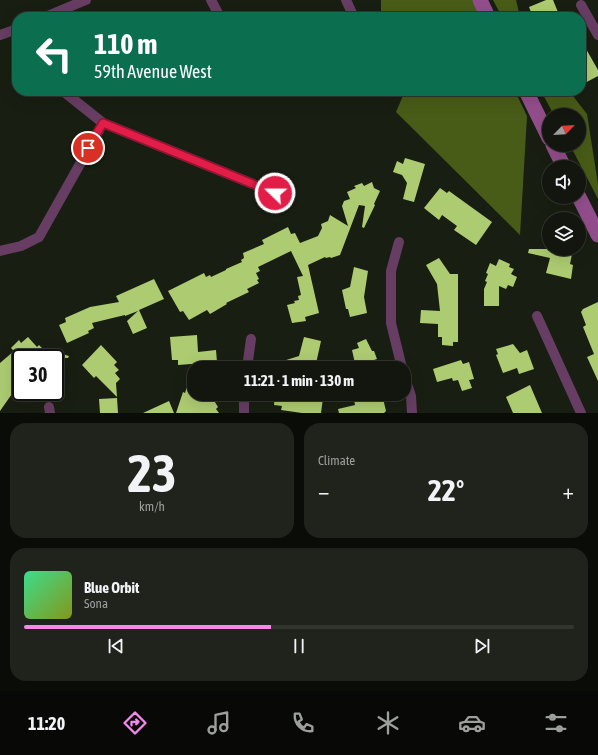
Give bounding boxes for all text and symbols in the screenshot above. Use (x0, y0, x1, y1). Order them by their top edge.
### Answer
icon: left (28, 28, 80, 80)
text: 110 m (94, 28, 157, 60)
text: 59th Avenue West (94, 61, 212, 82)
north arrow (542, 108, 586, 152)
map controls (542, 108, 586, 256)
pin (71, 131, 105, 165)
icon: arrive (77, 137, 99, 159)
button: sound (542, 160, 586, 204)
position arrow (254, 172, 296, 214)
button: layers (542, 212, 586, 256)
speed limit sign: 30 (12, 349, 64, 401)
text: 11:21 · 1 min · 130 m (244, 372, 354, 389)
text: 23 (128, 443, 176, 503)
text: Climate (318, 453, 355, 468)
text: 22° (428, 473, 464, 507)
text: − (318, 478, 329, 504)
text: + (563, 478, 574, 504)
text: km/h (139, 499, 165, 514)
text: Blue Orbit (84, 579, 139, 596)
text: Sona (84, 596, 108, 611)
icon: previous (105, 635, 127, 657)
icon: pause (288, 635, 310, 657)
icon: next (471, 635, 493, 657)
icon: directions (121, 709, 149, 737)
icon: music (205, 709, 233, 737)
icon: phone (289, 709, 317, 737)
icon: climate (374, 709, 402, 737)
icon: car (458, 709, 486, 737)
icon: filters (542, 709, 570, 737)
text: 11:20 (28, 713, 65, 734)

